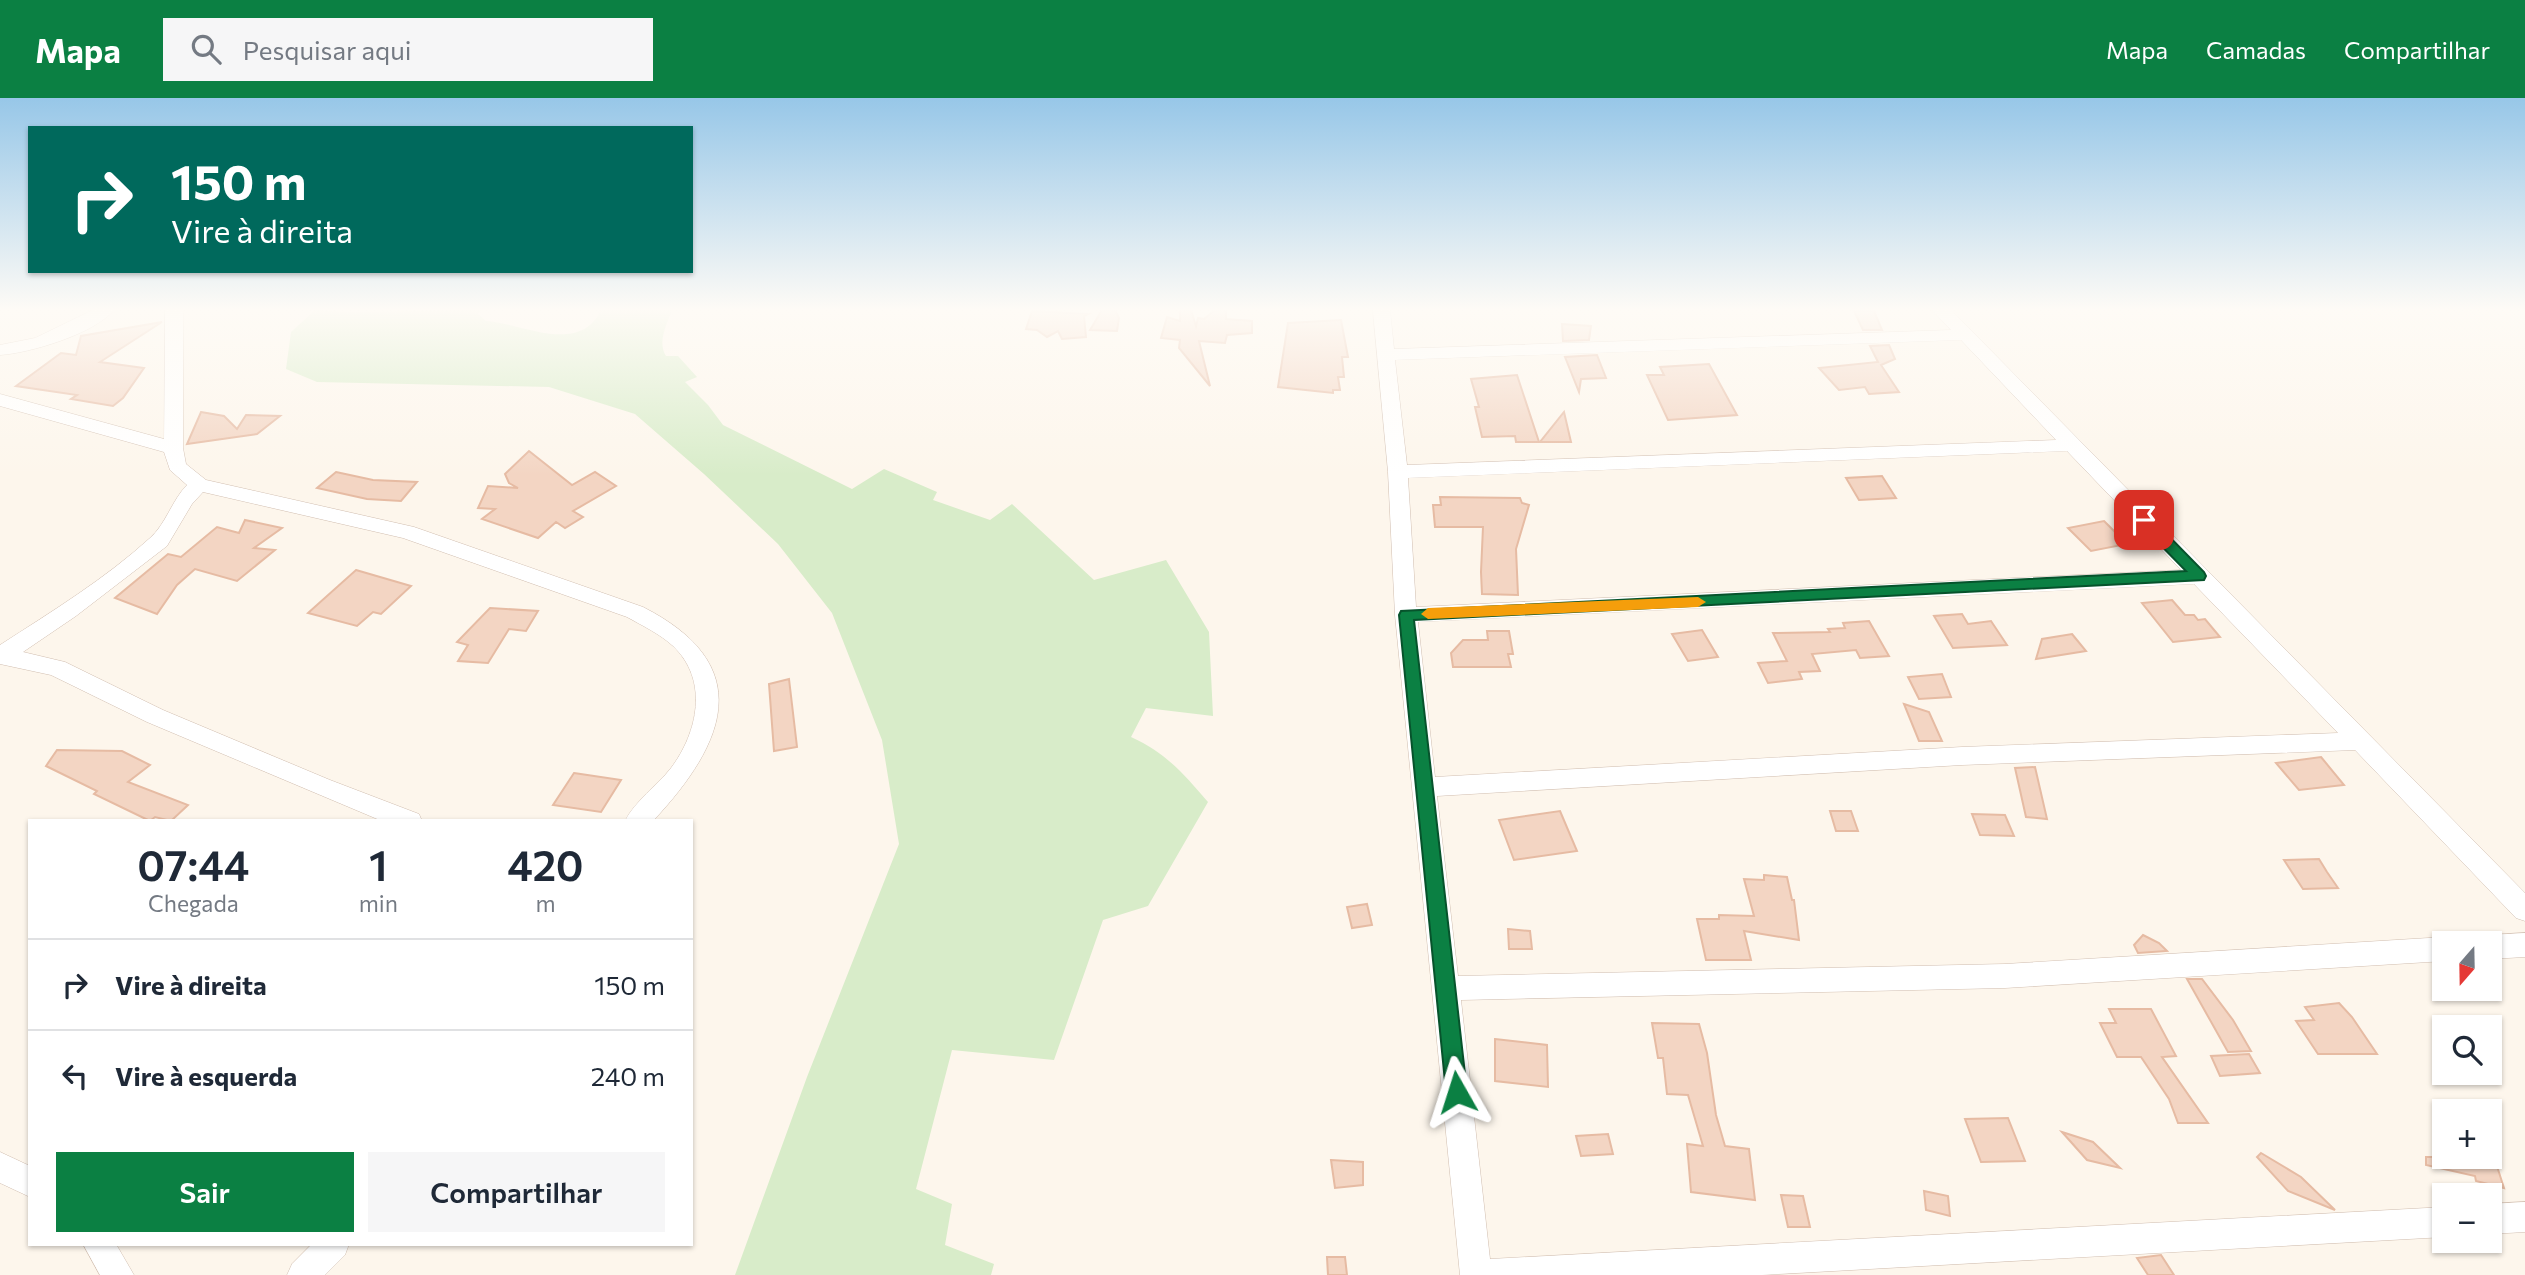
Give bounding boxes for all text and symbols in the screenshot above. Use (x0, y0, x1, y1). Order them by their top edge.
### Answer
search box (163, 18, 653, 81)
text: Mapa (35, 29, 121, 70)
icon: search (187, 30, 225, 68)
text: Pesquisar aqui (243, 34, 411, 65)
text: Mapa (2106, 35, 2168, 64)
text: Camadas (2206, 35, 2306, 64)
text: Compartilhar (2344, 35, 2490, 64)
text: 150 m (171, 150, 306, 210)
icon: right (56, 154, 147, 245)
text: Vire à direita (171, 210, 353, 250)
pin (2114, 490, 2174, 550)
icon: arrive (2125, 501, 2163, 539)
text: 07:44 (137, 838, 249, 890)
text: 1 (369, 838, 388, 890)
text: 420 (507, 838, 584, 890)
text: Chegada (148, 889, 239, 917)
text: min (359, 889, 398, 917)
text: m (535, 889, 555, 917)
north arrow (2432, 931, 2502, 1001)
map controls (2432, 931, 2502, 1253)
icon: right (56, 966, 94, 1004)
text: Vire à direita (115, 969, 267, 1000)
text: 150 m (594, 969, 665, 1000)
button: search (2432, 1015, 2502, 1085)
position arrow (1420, 1055, 1494, 1129)
icon: left (56, 1057, 94, 1095)
text: Vire à esquerda (115, 1060, 297, 1091)
text: 240 m (591, 1060, 665, 1091)
button: + (2432, 1099, 2502, 1169)
button: Sair (56, 1152, 354, 1232)
button: Compartilhar (368, 1152, 665, 1232)
button: − (2432, 1183, 2502, 1253)

